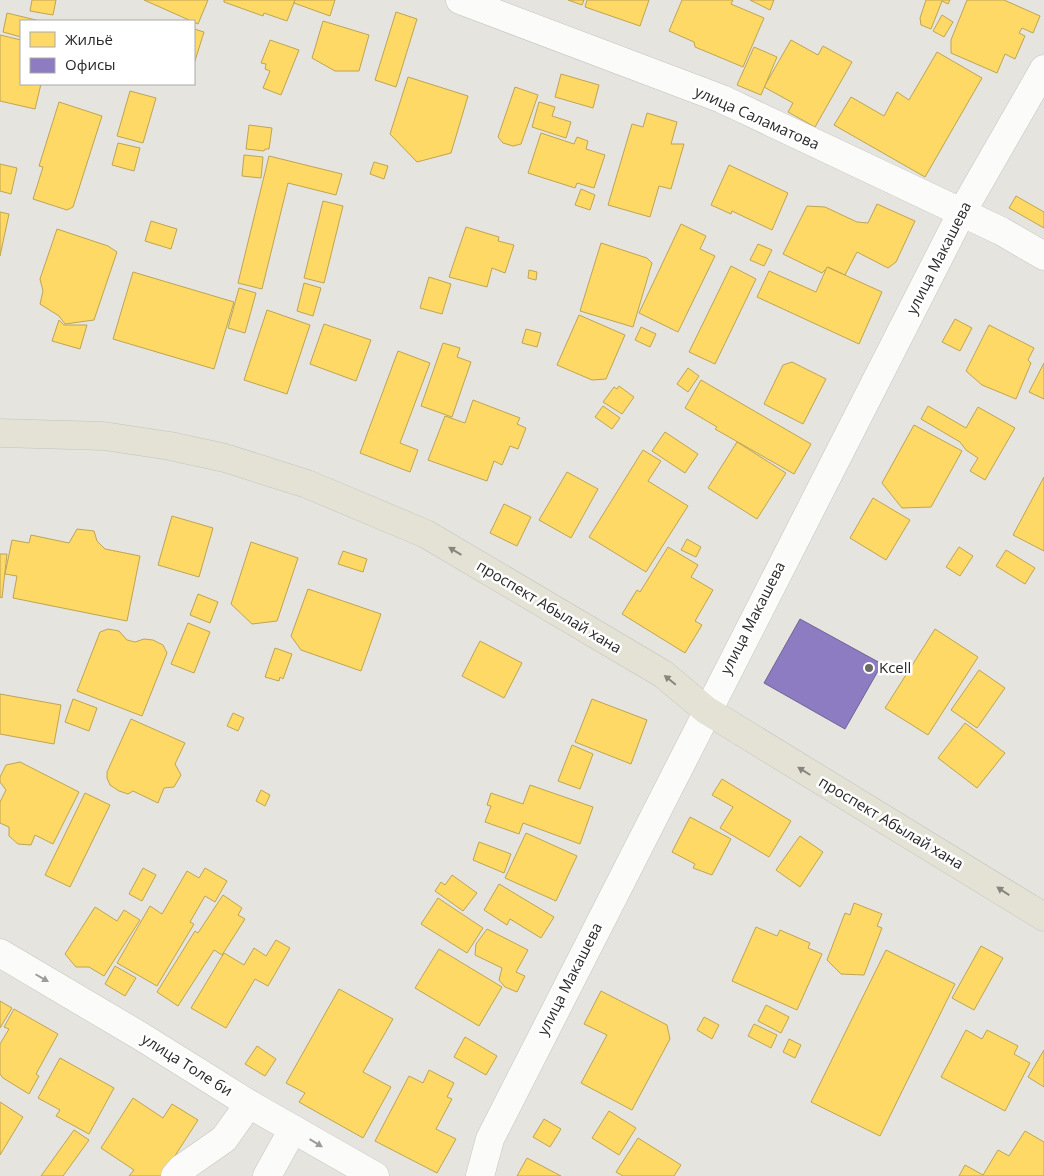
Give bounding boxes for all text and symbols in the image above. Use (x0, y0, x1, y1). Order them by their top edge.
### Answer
legend (20, 20, 195, 85)
text: Жильё (65, 29, 113, 49)
text: Офисы (65, 54, 116, 74)
street label: улица Саламатова (692, 81, 823, 154)
street label: улица Макашева (901, 198, 975, 317)
one-way arrow (449, 547, 462, 556)
street label: проспект Абылай хана (473, 555, 626, 657)
street label: улица Макашева (715, 558, 789, 677)
place label: Kcell (879, 657, 911, 677)
marker: Kcell (863, 662, 875, 674)
one-way arrow (664, 674, 677, 685)
one-way arrow (797, 767, 810, 776)
street label: проспект Абылай хана (815, 771, 968, 873)
one-way arrow (996, 886, 1010, 896)
street label: улица Макашева (532, 919, 606, 1038)
one-way arrow (35, 974, 50, 982)
street label: улица Толе би (138, 1028, 237, 1100)
one-way arrow (310, 1139, 323, 1148)

